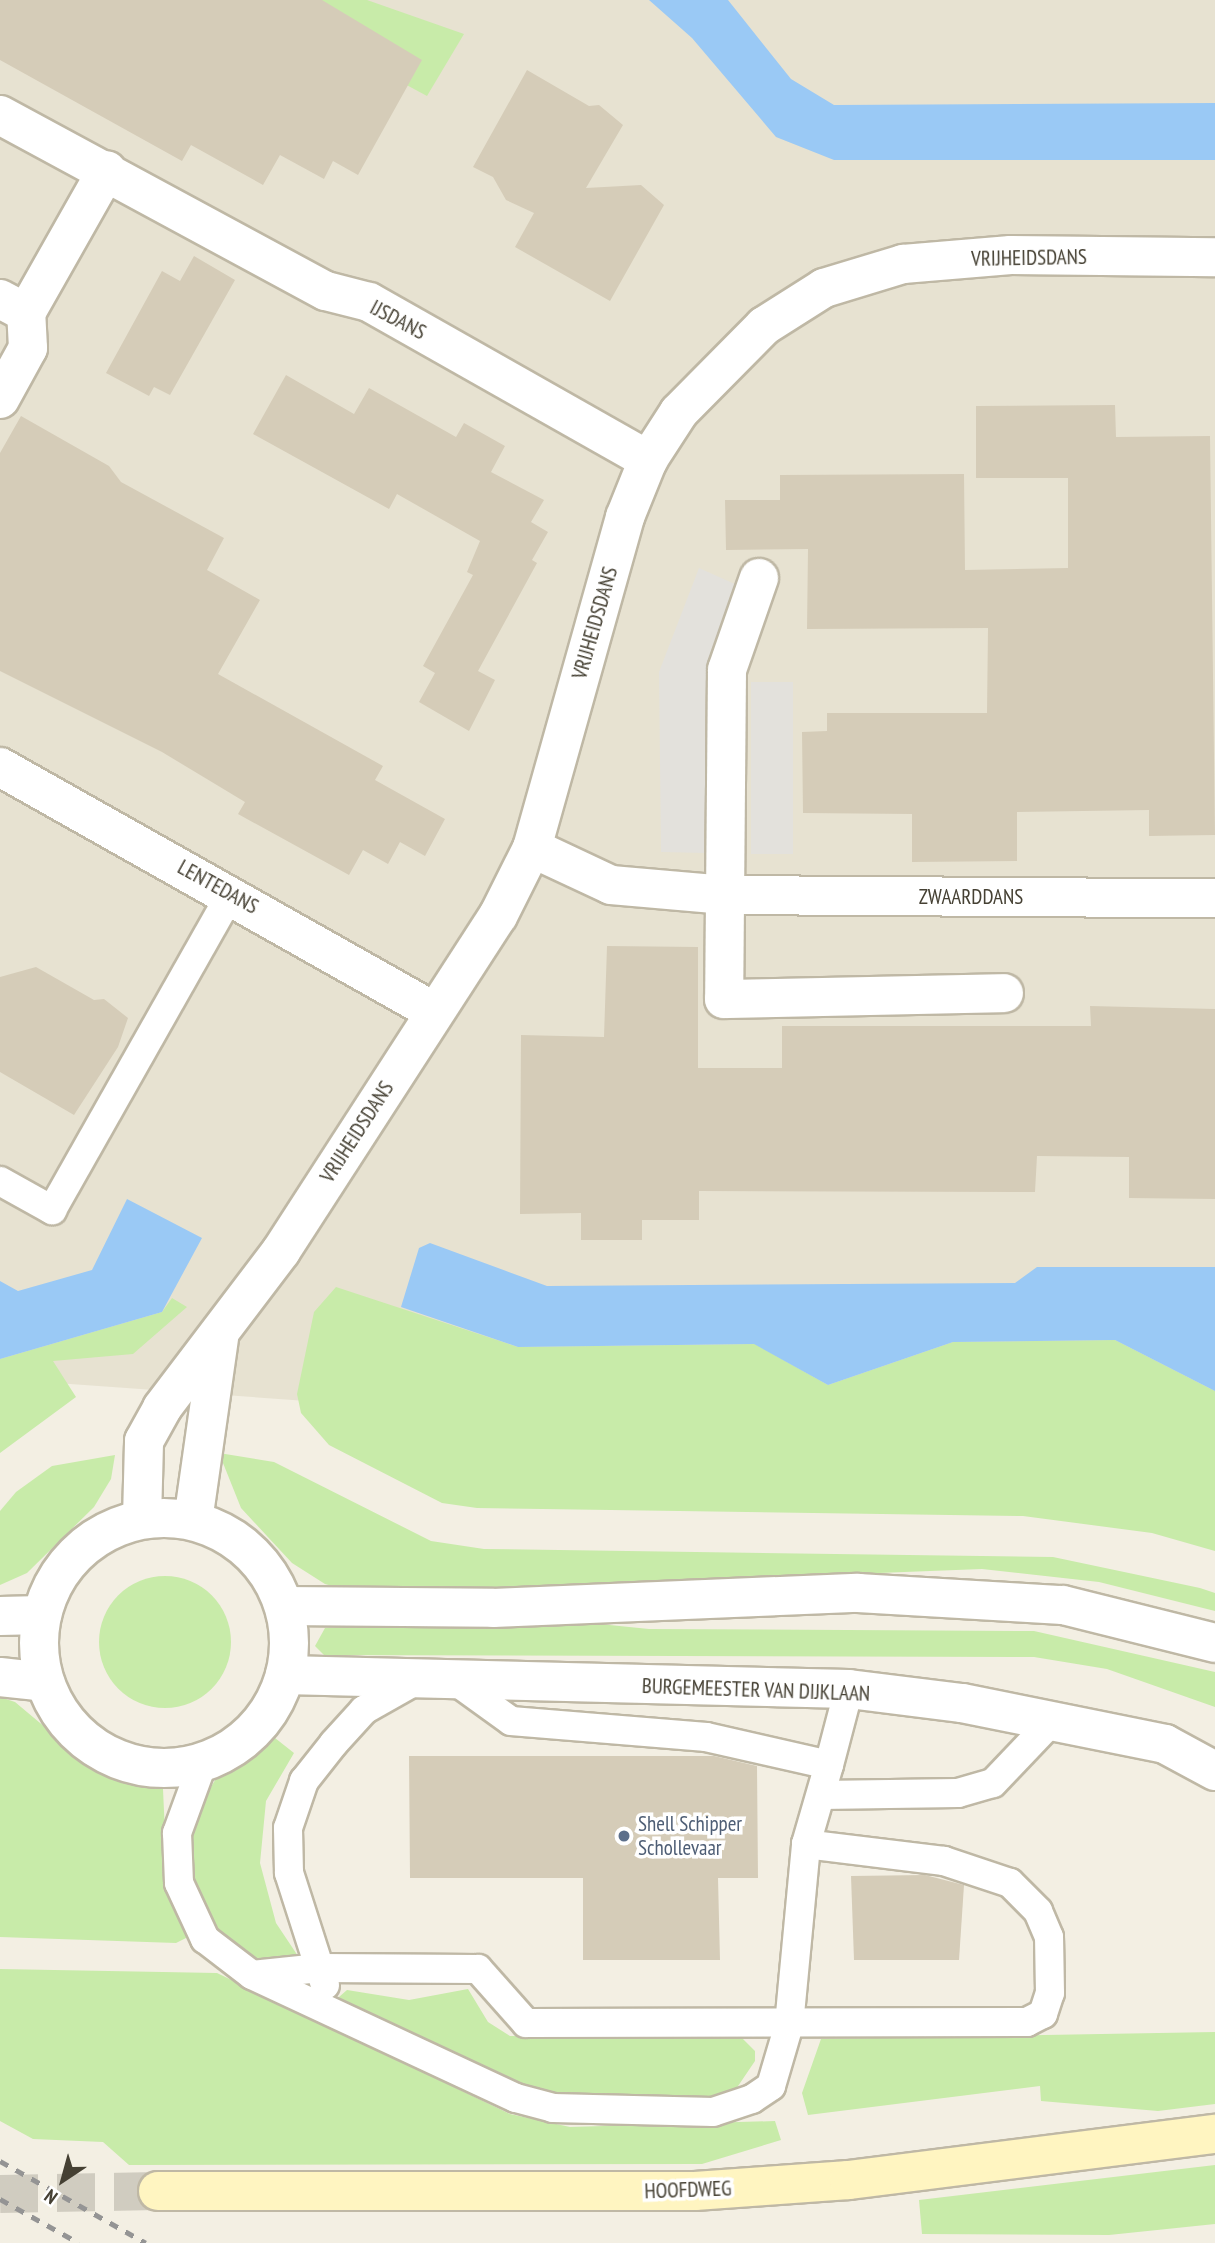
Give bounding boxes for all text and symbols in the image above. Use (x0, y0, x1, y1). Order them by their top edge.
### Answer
street label: VRIJHEIDSDANS (971, 244, 1087, 272)
street label: IJSDANS (366, 295, 430, 345)
street label: VRIJHEIDSDANS (567, 564, 623, 682)
street label: LENTEDANS (173, 855, 263, 919)
street label: ZWAARDDANS (919, 884, 1023, 910)
street label: VRIJHEIDSDANS (315, 1077, 399, 1187)
street label: BURGEMEESTER VAN DIJKLAAN (641, 1673, 871, 1707)
place label: Shell Schipper Schollevaar (638, 1811, 742, 1861)
marker: Shell Schipper Schollevaar (616, 1828, 632, 1844)
north arrow (28, 2145, 98, 2215)
street label: HOOFDWEG (644, 2176, 732, 2204)
text: N (39, 2184, 62, 2210)

